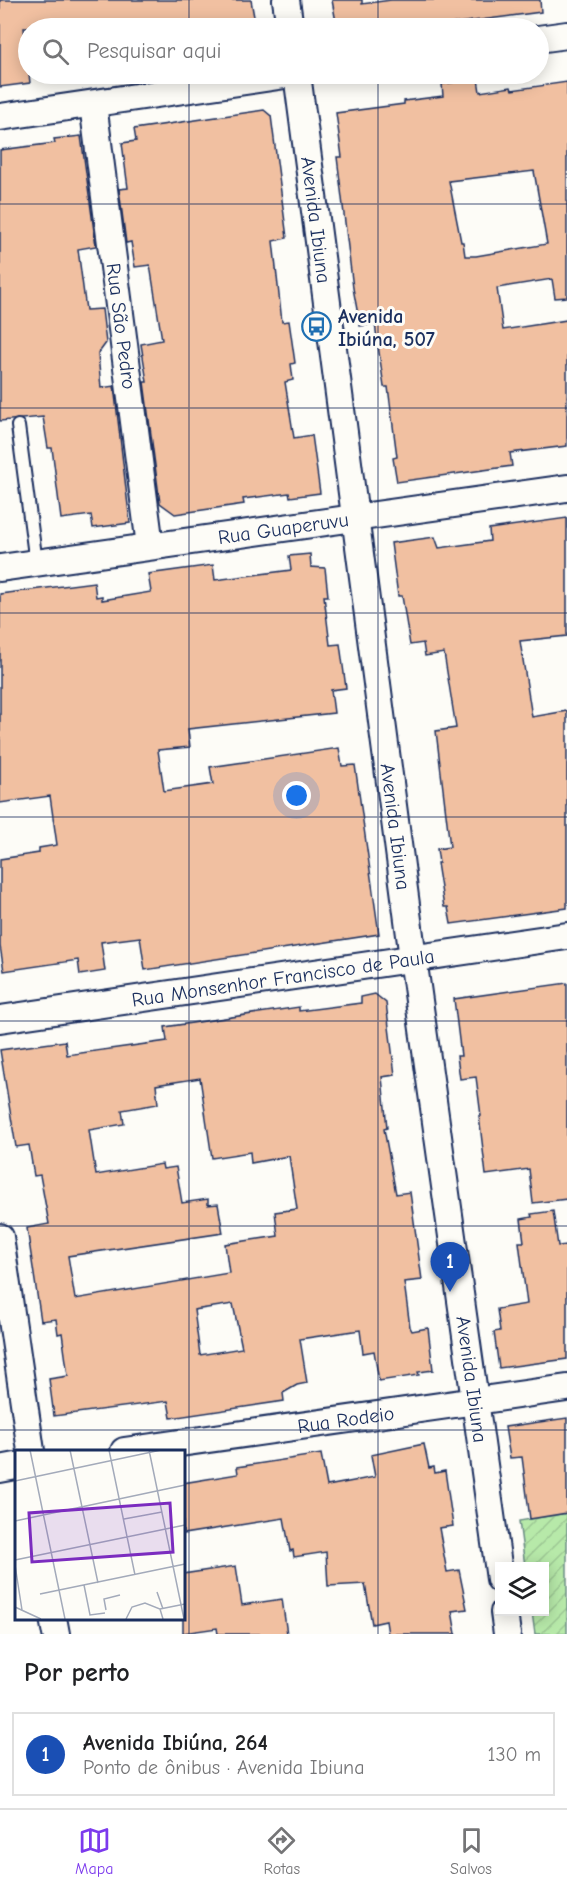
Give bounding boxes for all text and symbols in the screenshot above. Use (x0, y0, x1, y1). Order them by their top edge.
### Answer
search box (18, 18, 549, 84)
icon: search (39, 35, 72, 68)
text: Pesquisar aqui (87, 38, 222, 64)
street label: Avenida Ibiuna (296, 155, 335, 285)
street label: Rua São Pedro (102, 262, 141, 391)
place label: Avenida Ibiúna, 507 (338, 305, 435, 351)
bus stop icon: Avenida Ibiúna, 507 (301, 311, 333, 343)
street label: Rua Guaperuvu (217, 508, 350, 549)
street label: Avenida Ibiuna (376, 762, 415, 891)
your location (282, 781, 311, 810)
street label: Rua Monsenhor Francisco de Paula (130, 945, 436, 1012)
pin: 1 (430, 1242, 470, 1292)
street label: Avenida Ibiuna (451, 1315, 492, 1444)
street label: Rua Rodeio (296, 1402, 396, 1438)
inset map (15, 1450, 184, 1619)
map controls (495, 1562, 549, 1616)
button: layers (495, 1562, 549, 1616)
text: Por perto (24, 1658, 130, 1688)
text: Avenida Ibiúna, 264 (83, 1730, 268, 1756)
text: 1 (42, 1743, 49, 1766)
text: 130 m (488, 1743, 541, 1766)
text: Ponto de ônibus · Avenida Ibiuna (83, 1756, 364, 1779)
tab: Mapa (75, 1824, 113, 1878)
tab: Rotas (263, 1824, 300, 1878)
tab: Salvos (450, 1824, 492, 1878)

